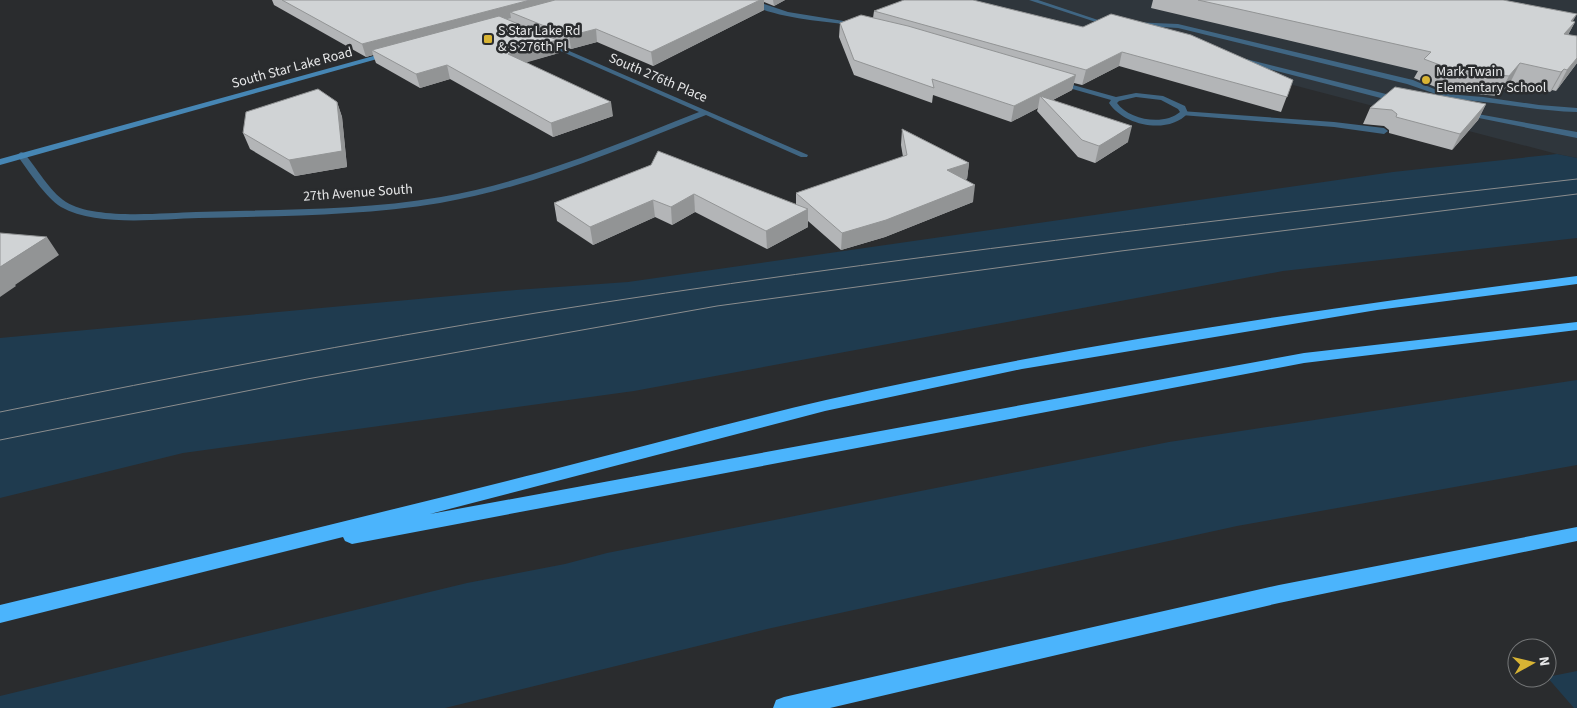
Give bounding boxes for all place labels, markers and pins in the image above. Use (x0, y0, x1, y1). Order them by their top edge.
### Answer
place label: S Star Lake Rd & S 276th Pl (498, 21, 580, 57)
marker: S Star Lake Rd & S 276th Pl (482, 33, 494, 45)
place label: Mark Twain Elementary School (1436, 62, 1547, 98)
marker: Mark Twain Elementary School (1420, 74, 1432, 86)

